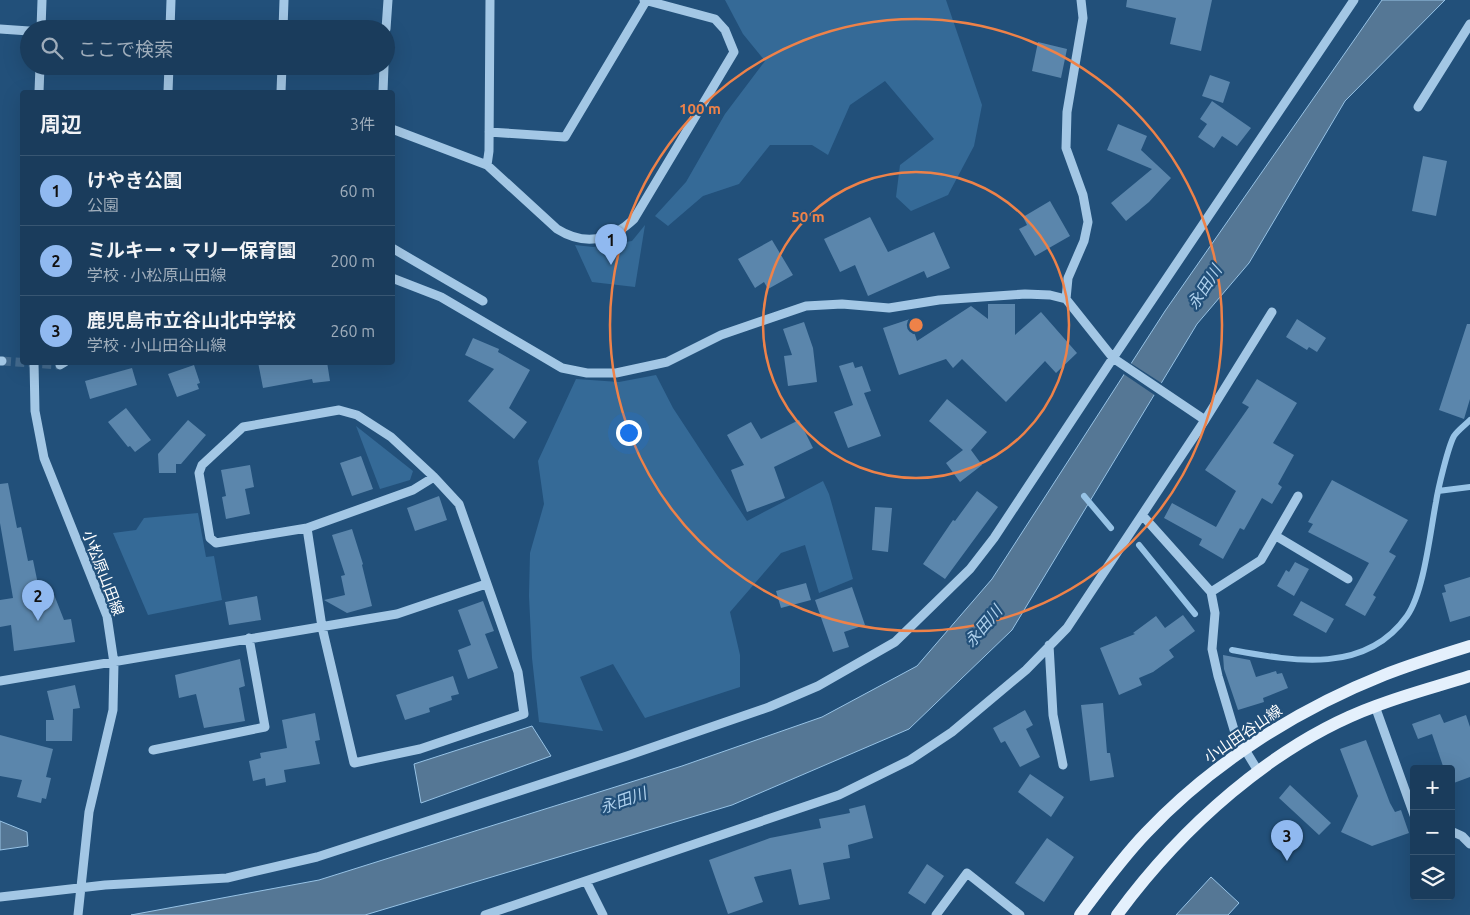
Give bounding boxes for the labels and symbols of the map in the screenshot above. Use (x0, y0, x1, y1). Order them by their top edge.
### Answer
text: 100 m (679, 100, 721, 117)
text: 50 m (791, 208, 825, 225)
pin: 1 (595, 224, 627, 265)
water label: 永田川 (1183, 260, 1226, 312)
centre of rings (907, 316, 925, 334)
your location (616, 420, 642, 446)
street label: 小松原山田線 (79, 528, 128, 618)
pin: 2 (22, 580, 54, 621)
water label: 永田川 (961, 600, 1007, 650)
street label: 小山田谷山線 (1201, 701, 1285, 766)
water label: 永田川 (597, 783, 651, 816)
pin: 3 (1271, 820, 1303, 861)

